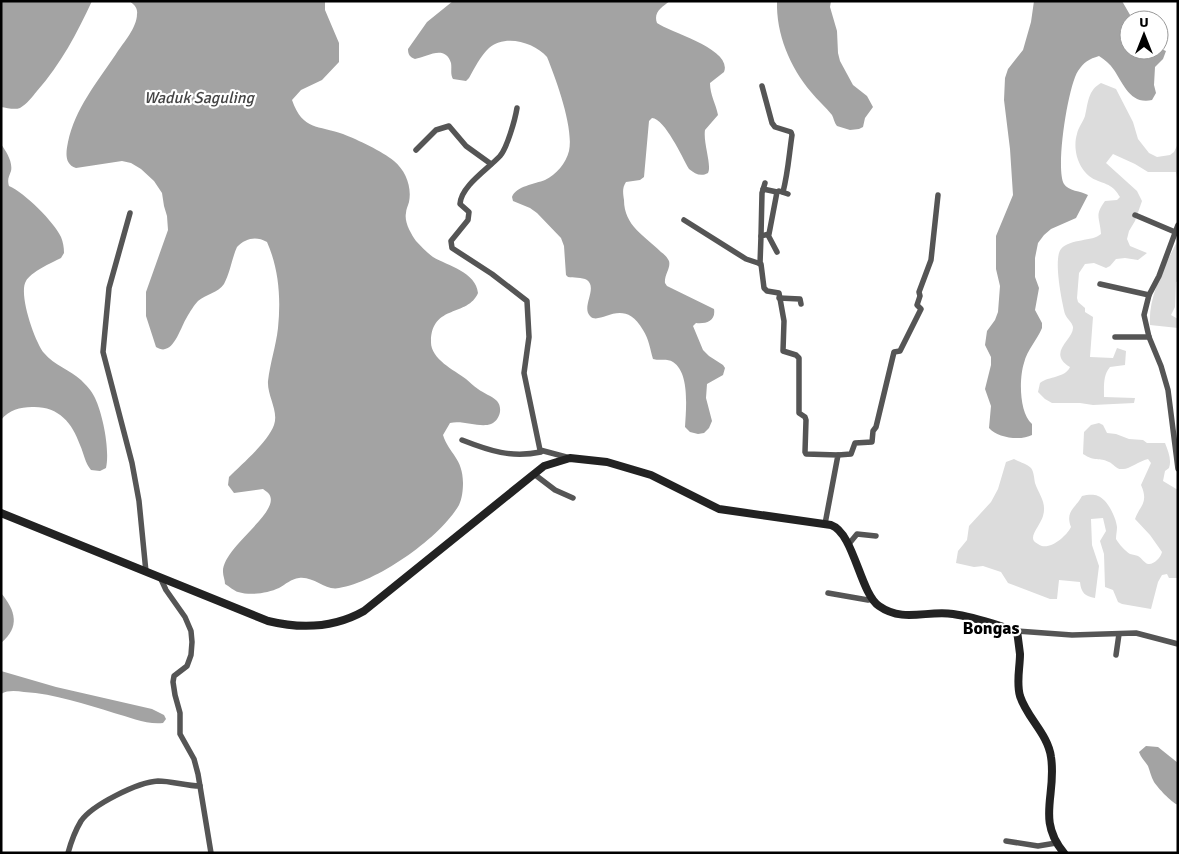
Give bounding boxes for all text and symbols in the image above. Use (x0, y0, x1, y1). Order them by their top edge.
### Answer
north arrow (1119, 10, 1169, 60)
text: U (1139, 14, 1149, 31)
water label: Waduk Saguling (144, 88, 256, 108)
district label: Bongas (962, 617, 1020, 639)

